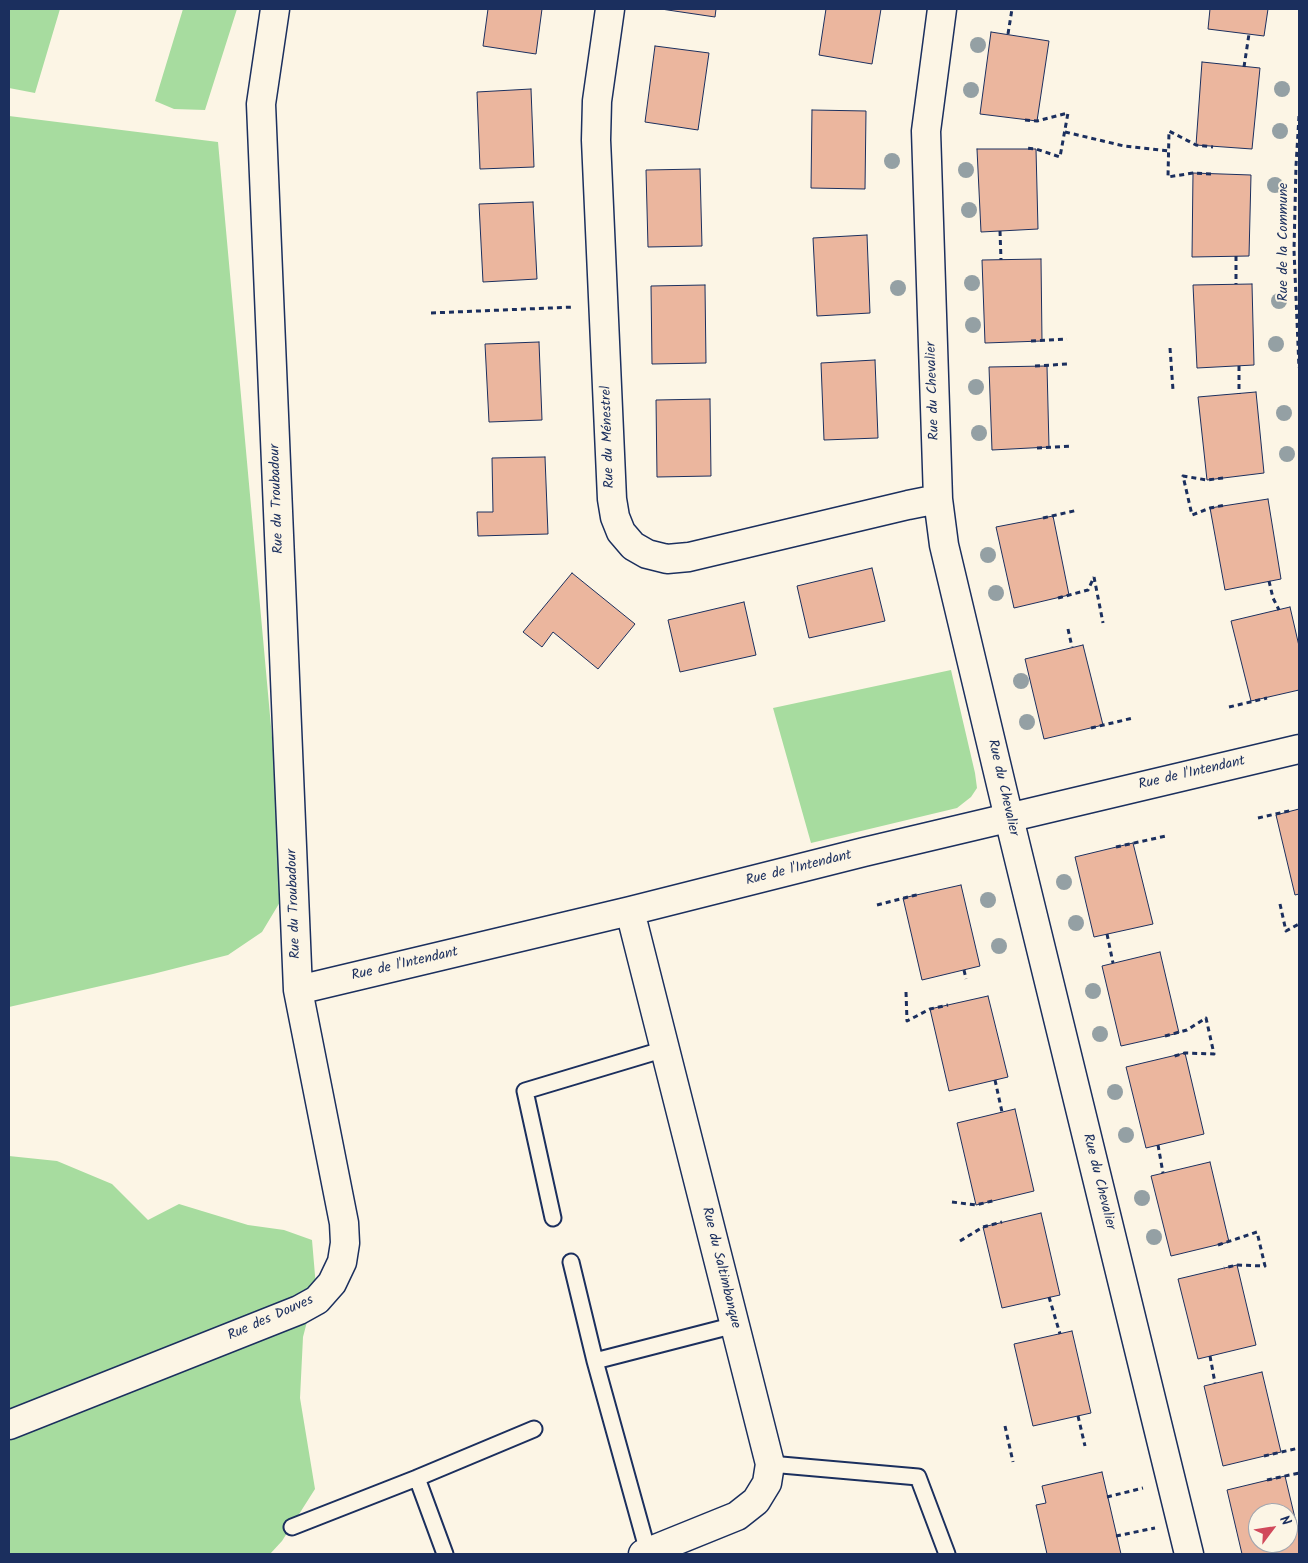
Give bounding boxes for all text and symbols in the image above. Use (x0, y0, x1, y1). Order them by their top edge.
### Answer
street label: Rue de la Commune (1277, 183, 1293, 301)
street label: Rue du Chevalier (924, 341, 944, 441)
street label: Rue du Ménestrel (599, 385, 619, 489)
street label: Rue du Troubadour (268, 444, 288, 554)
street label: Rue du Chevalier (983, 738, 1021, 838)
street label: Rue de l'Intendant (1137, 754, 1247, 794)
street label: Rue de l'Intendant (744, 848, 854, 890)
street label: Rue du Troubadour (285, 849, 305, 959)
street label: Rue de l'Intendant (350, 945, 460, 985)
street label: Rue du Chevalier (1078, 1132, 1118, 1232)
street label: Rue du Saltimbanque (697, 1206, 743, 1330)
street label: Rue des Douves (226, 1293, 316, 1345)
north arrow (1248, 1503, 1298, 1553)
text: N (1273, 1511, 1297, 1530)

